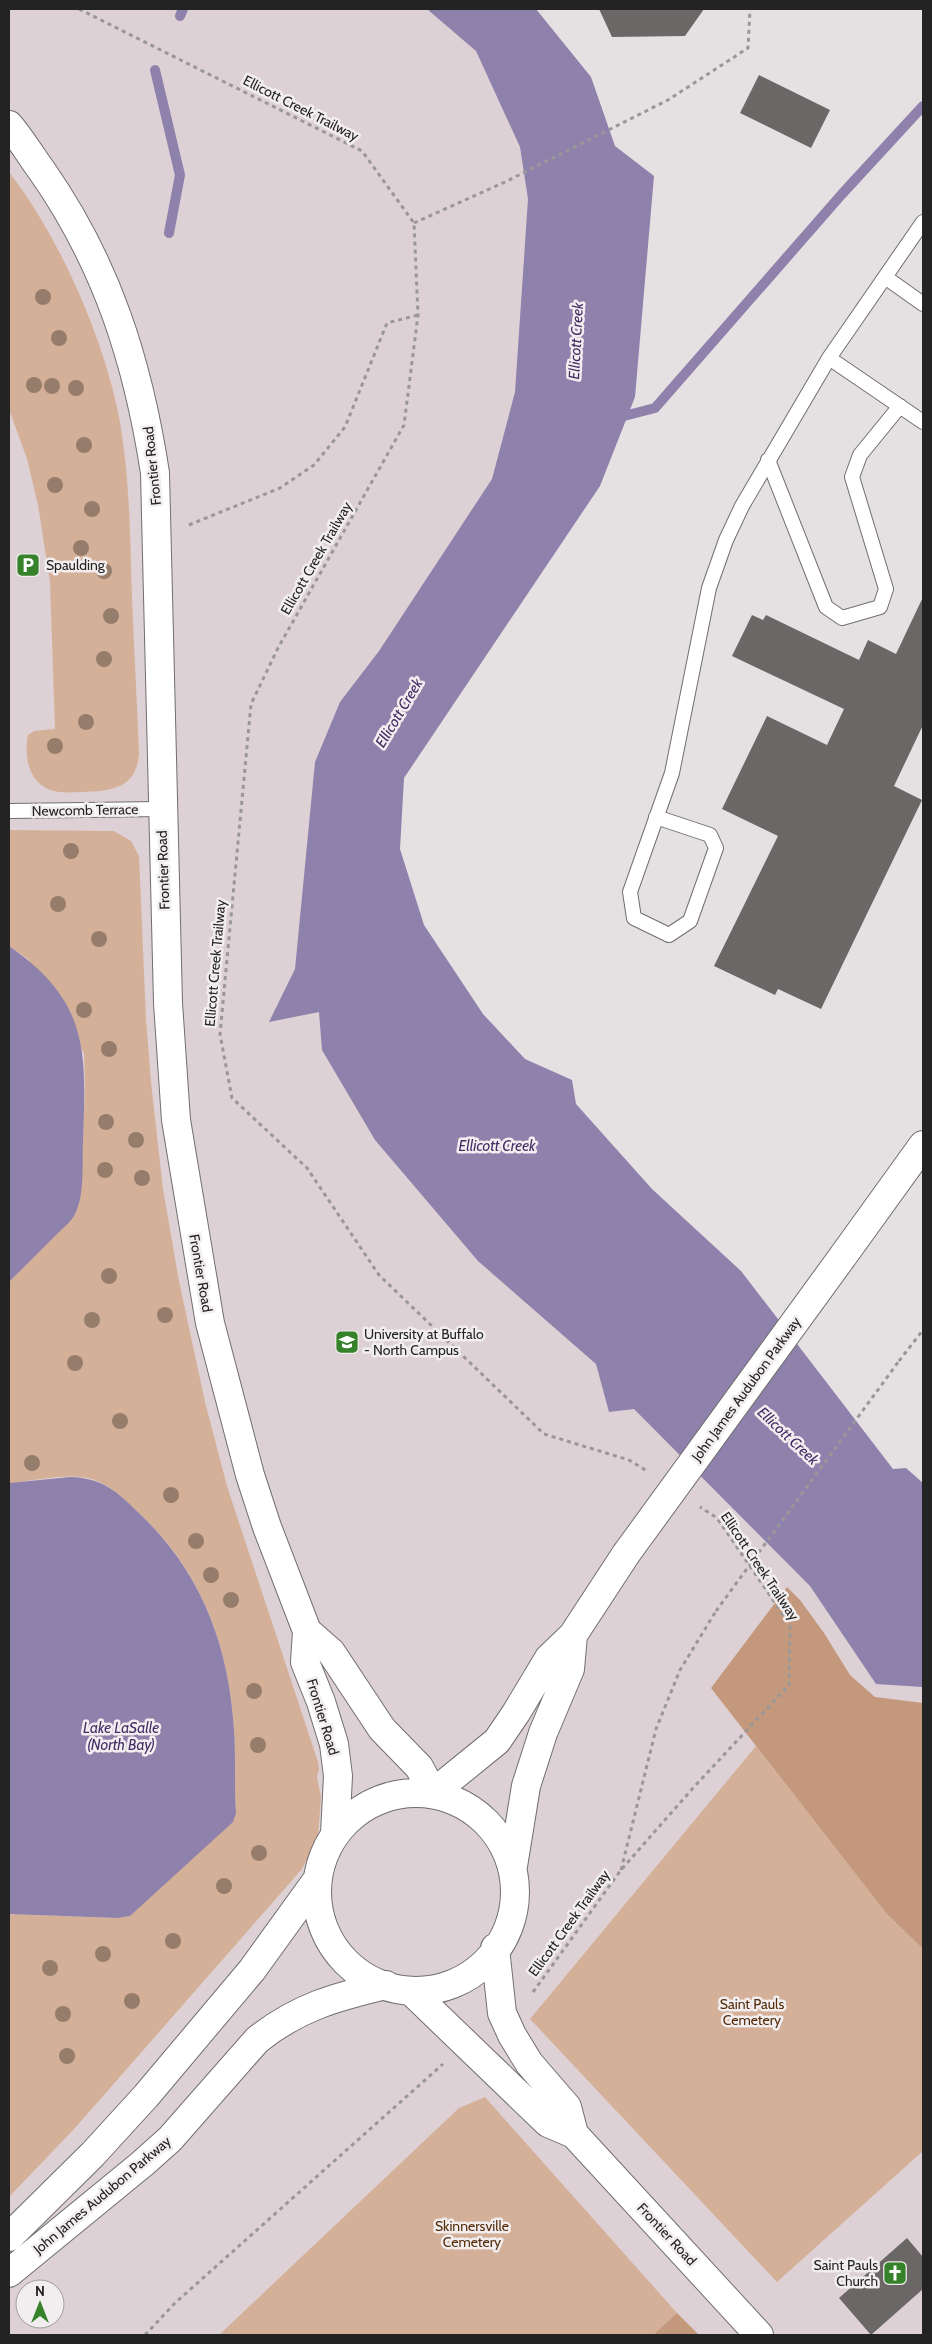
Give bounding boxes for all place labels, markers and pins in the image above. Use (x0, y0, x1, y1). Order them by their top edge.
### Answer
parking icon: Spaulding (15, 552, 41, 578)
place label: Spaulding (46, 556, 106, 574)
place label: University at Buffalo - North Campus (364, 1325, 484, 1359)
school or university icon: University at Buffalo - North Campus (334, 1329, 360, 1355)
place label: Saint Pauls Church (814, 2256, 878, 2290)
church icon: Saint Pauls Church (882, 2260, 908, 2286)

